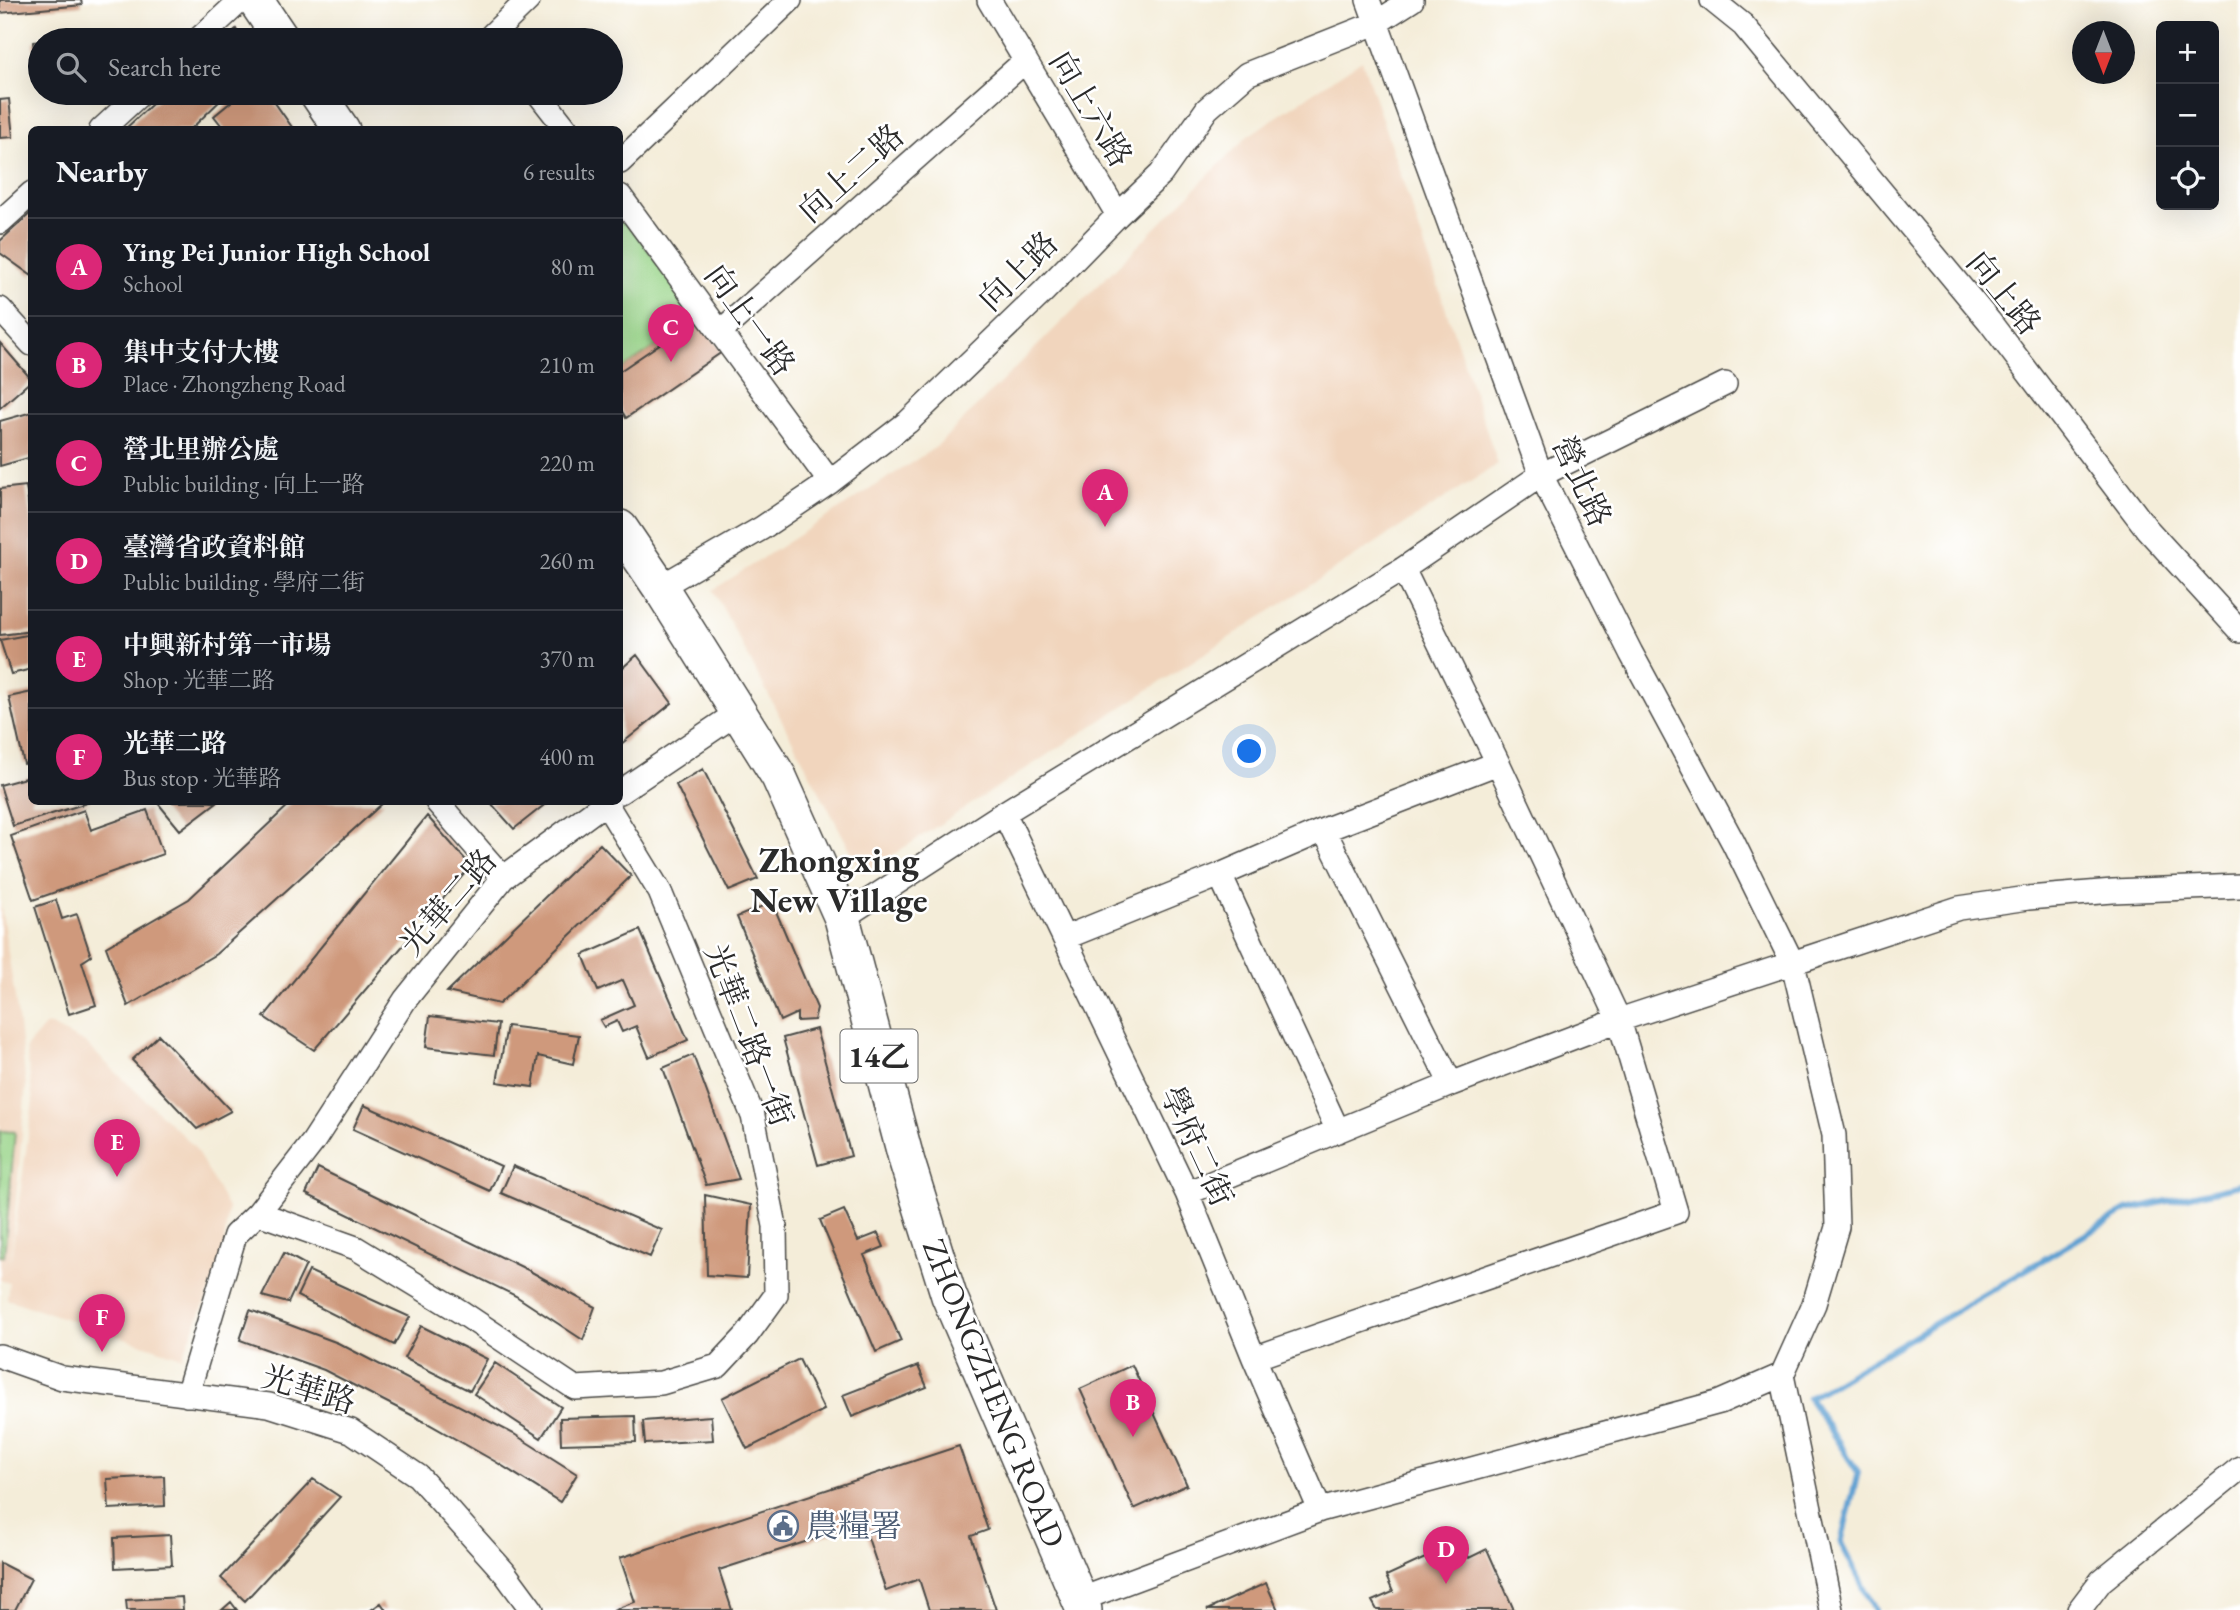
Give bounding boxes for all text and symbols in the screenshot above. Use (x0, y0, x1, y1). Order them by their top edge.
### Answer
north arrow (2072, 21, 2135, 84)
map controls (2156, 21, 2219, 210)
button: + (2156, 21, 2219, 84)
search box (28, 28, 623, 105)
street label: 向上六路 (1040, 43, 1142, 175)
icon: search (52, 48, 90, 86)
text: Search here (108, 50, 221, 84)
button: − (2156, 84, 2219, 147)
street label: 向上二路 (789, 115, 913, 231)
button: locate (2156, 147, 2219, 210)
text: Nearby (56, 152, 148, 191)
text: 6 results (523, 157, 595, 187)
street label: 向上路 (969, 222, 1067, 320)
text: Ying Pei Junior High School (123, 235, 430, 269)
street label: 向上路 (1957, 242, 2051, 344)
text: A (71, 252, 87, 282)
text: 80 m (550, 252, 595, 282)
street label: 向上一路 (695, 256, 805, 384)
text: School (123, 269, 183, 299)
pin: C (648, 304, 694, 362)
text: 集中支付大樓 (123, 335, 279, 369)
text: B (72, 350, 86, 380)
text: 210 m (539, 350, 595, 380)
text: Place · Zhongzheng Road (123, 369, 346, 399)
street label: 營北路 (1543, 429, 1621, 533)
text: 營北里辦公處 (123, 432, 279, 466)
text: C (71, 448, 87, 478)
text: 220 m (539, 448, 595, 478)
text: Public building · 向上一路 (123, 469, 365, 499)
pin: A (1082, 469, 1128, 527)
text: 臺灣省政資料館 (123, 530, 305, 564)
text: D (70, 546, 88, 576)
text: 260 m (539, 546, 595, 576)
text: Public building · 學府二街 (123, 567, 365, 597)
text: 中興新村第一市場 (123, 628, 331, 662)
text: E (72, 644, 86, 674)
text: 370 m (539, 644, 595, 674)
text: Shop · 光華二路 (123, 665, 275, 695)
text: 光華二路 (123, 726, 227, 760)
your location (1232, 734, 1266, 768)
text: F (73, 742, 85, 772)
text: 400 m (539, 742, 595, 772)
text: Bus stop · 光華路 (123, 763, 281, 793)
district label: Zhongxing New Village (750, 837, 928, 922)
street label: 光華二路 (390, 840, 506, 964)
street label: 光華二路一街 (695, 938, 803, 1132)
road number: 14乙 (840, 1030, 917, 1082)
street label: 學府二街 (1151, 1079, 1243, 1213)
pin: E (94, 1119, 140, 1177)
street label: ZHONGZHENG ROAD (913, 1233, 1075, 1553)
pin: F (79, 1294, 125, 1352)
street label: 光華路 (257, 1355, 361, 1423)
pin: B (1110, 1379, 1156, 1437)
place label: 農糧署 (806, 1505, 902, 1547)
public building icon: 農糧署 (766, 1509, 800, 1543)
pin: D (1423, 1526, 1469, 1584)

